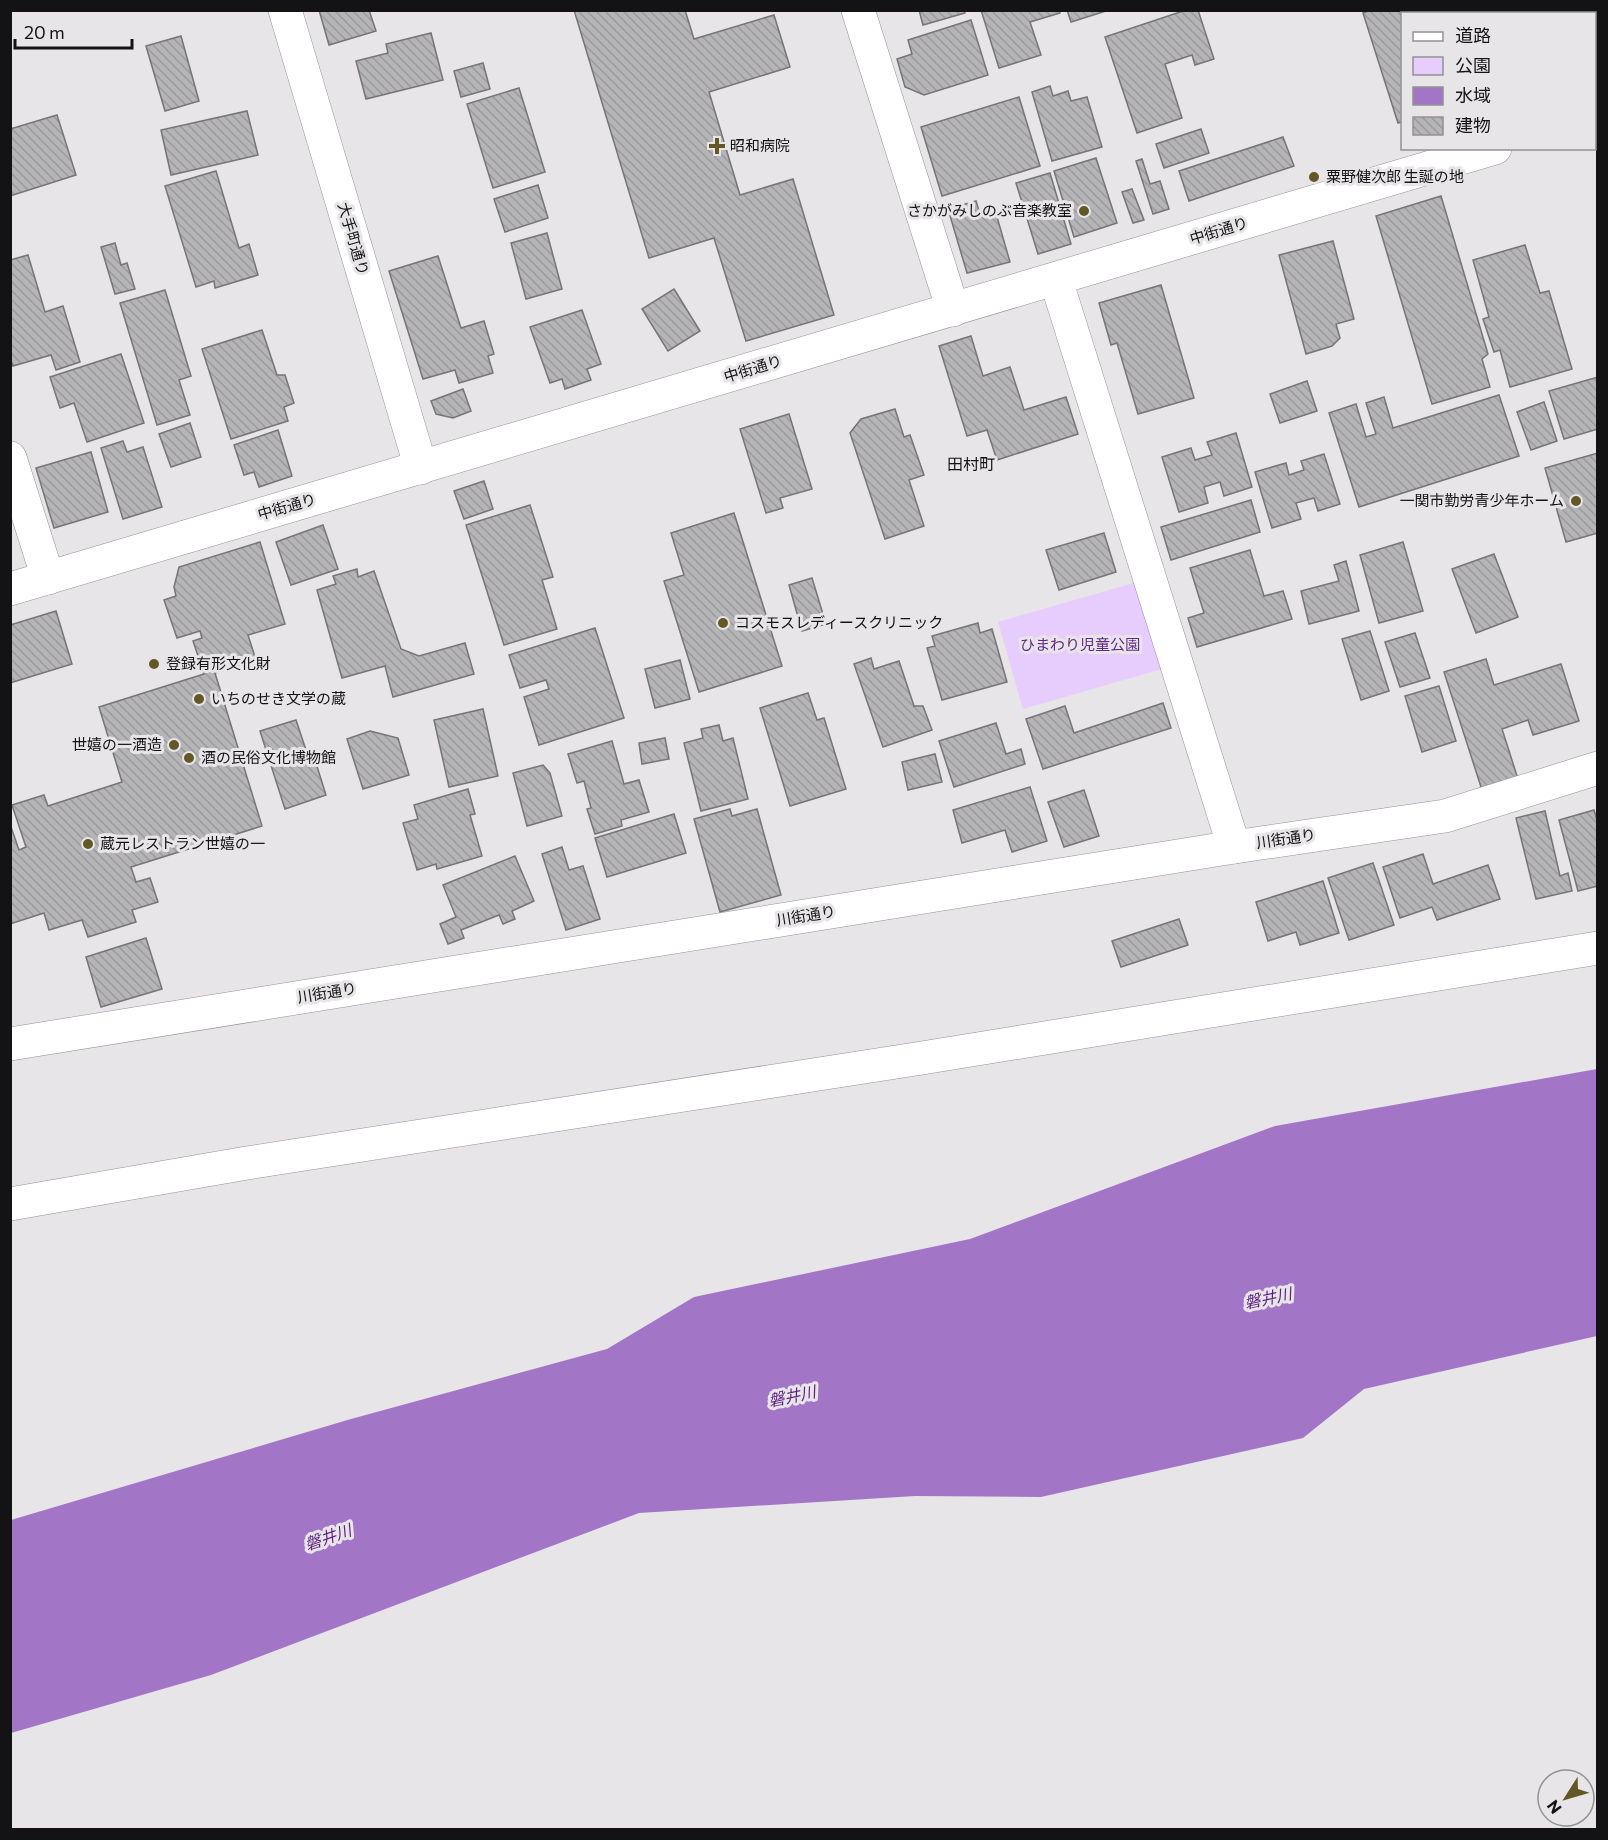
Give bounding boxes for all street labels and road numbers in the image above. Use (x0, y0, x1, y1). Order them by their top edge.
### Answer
street label: 大手町通り (335, 200, 373, 277)
street label: 中街通り (1187, 213, 1250, 247)
street label: 中街通り (721, 351, 784, 385)
street label: 中街通り (255, 489, 318, 523)
street label: 川街通り (1255, 825, 1317, 851)
street label: 川街通り (775, 901, 837, 929)
street label: 川街通り (296, 978, 358, 1006)

